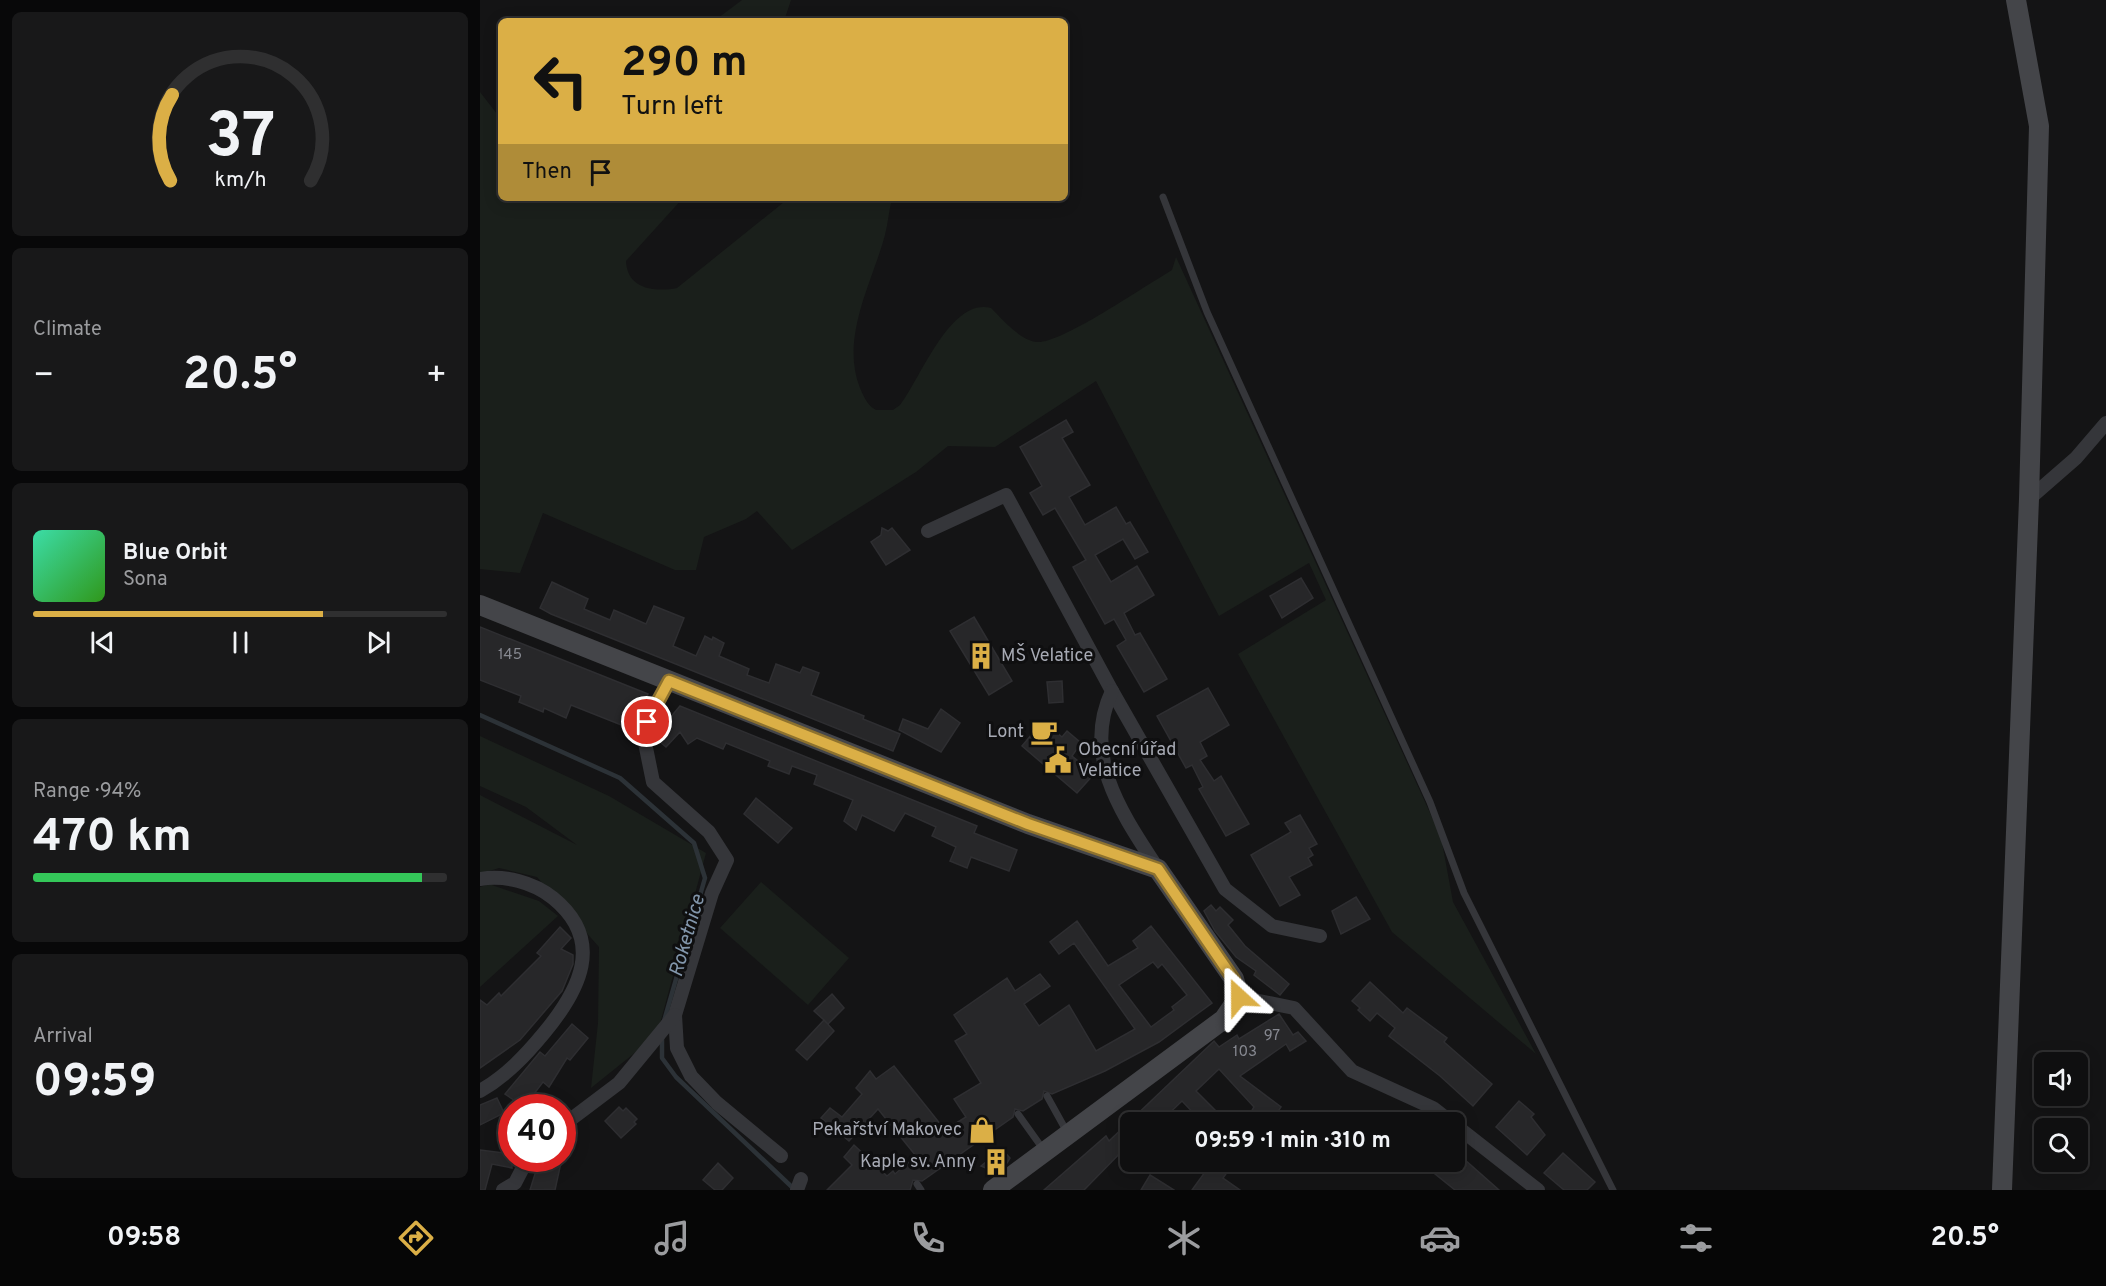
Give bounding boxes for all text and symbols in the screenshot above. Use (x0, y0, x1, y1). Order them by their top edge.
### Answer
text: 290 m (621, 38, 748, 91)
icon: left (522, 42, 600, 120)
text: Turn left (621, 90, 723, 124)
text: 37 (205, 100, 275, 179)
icon: arrive (584, 156, 617, 189)
text: Then (522, 159, 572, 186)
text: km/h (214, 167, 266, 194)
text: Climate (33, 317, 102, 343)
text: 20.5° (183, 348, 297, 405)
text: − (33, 356, 54, 398)
text: + (426, 356, 447, 398)
text: Blue Orbit (123, 540, 228, 567)
text: Sona (123, 567, 168, 593)
icon: previous (86, 626, 119, 659)
icon: pause (224, 626, 257, 659)
icon: next (362, 626, 395, 659)
building icon: MŠ Velatice (966, 641, 996, 671)
place label: MŠ Velatice (1001, 643, 1093, 668)
house number: 145 (498, 646, 522, 665)
pin (621, 696, 672, 747)
icon: arrive (630, 705, 663, 738)
cafe icon: Lont (1029, 717, 1059, 747)
place label: Lont (987, 721, 1024, 744)
place label: Obecní úřad Velatice (1078, 739, 1176, 783)
public building icon: Obecní úřad Velatice (1043, 745, 1073, 775)
text: Range · 94% (33, 779, 142, 805)
text: 470 km (33, 810, 192, 867)
water label: Roketnice (664, 891, 712, 980)
position arrow (1207, 965, 1271, 1029)
text: Arrival (33, 1024, 93, 1050)
house number: 97 (1264, 1027, 1280, 1046)
house number: 103 (1233, 1043, 1257, 1062)
map controls (2034, 1052, 2088, 1172)
button: sound (2034, 1052, 2088, 1106)
text: 09:59 (33, 1055, 156, 1112)
speed limit sign: 40 (498, 1094, 576, 1172)
shop icon: Pekařství Makovec (967, 1115, 997, 1145)
button: search (2034, 1118, 2088, 1172)
place label: Pekařství Makovec (812, 1119, 962, 1142)
text: 09:59 · 1 min · 310 m (1194, 1128, 1391, 1155)
building icon: Kaple sv. Anny (981, 1147, 1011, 1177)
place label: Kaple sv. Anny (860, 1151, 976, 1174)
icon: directions (395, 1217, 437, 1259)
icon: music (651, 1217, 693, 1259)
icon: phone (907, 1217, 949, 1259)
icon: climate (1163, 1217, 1205, 1259)
icon: car (1419, 1217, 1461, 1259)
icon: filters (1675, 1217, 1717, 1259)
text: 09:58 (107, 1221, 181, 1255)
text: 20.5° (1930, 1221, 1999, 1255)

